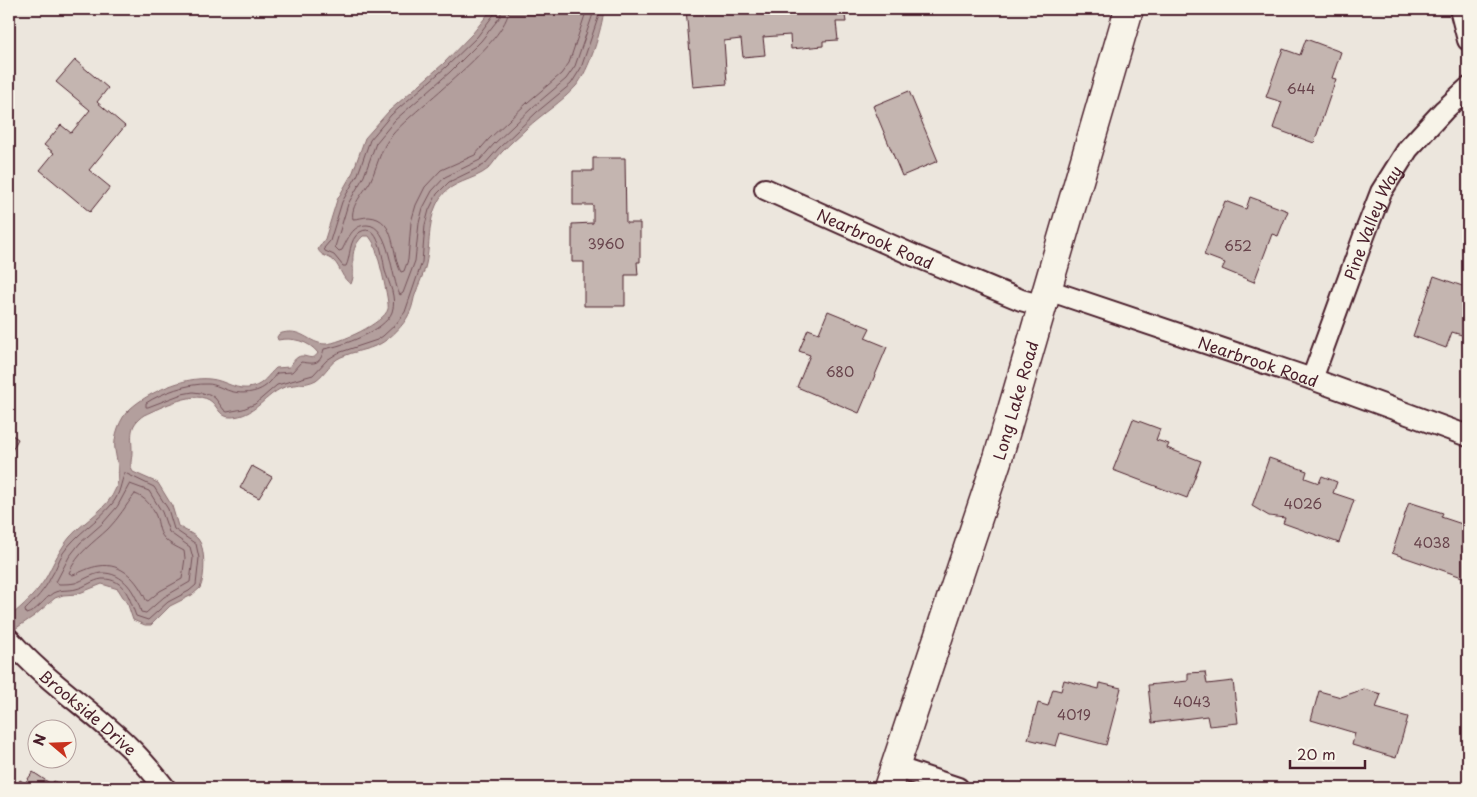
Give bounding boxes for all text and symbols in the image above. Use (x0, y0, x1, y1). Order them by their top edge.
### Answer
house number: 644 (1287, 78, 1315, 99)
street label: Pine Valley Way (1337, 160, 1407, 283)
street label: Nearbrook Road (813, 202, 938, 275)
house number: 3960 (588, 233, 624, 254)
house number: 652 (1224, 235, 1252, 256)
street label: Nearbrook Road (1195, 330, 1322, 392)
street label: Long Lake Road (986, 338, 1044, 463)
house number: 680 (826, 361, 854, 382)
house number: 4026 (1284, 493, 1322, 514)
house number: 4038 (1413, 532, 1451, 553)
street label: Brookside Drive (34, 663, 143, 761)
house number: 4043 (1173, 691, 1211, 712)
house number: 4019 (1057, 704, 1091, 725)
north arrow (28, 720, 78, 770)
text: N (28, 731, 51, 748)
scale bar (1290, 737, 1364, 769)
text: 20 m (1297, 742, 1336, 765)

